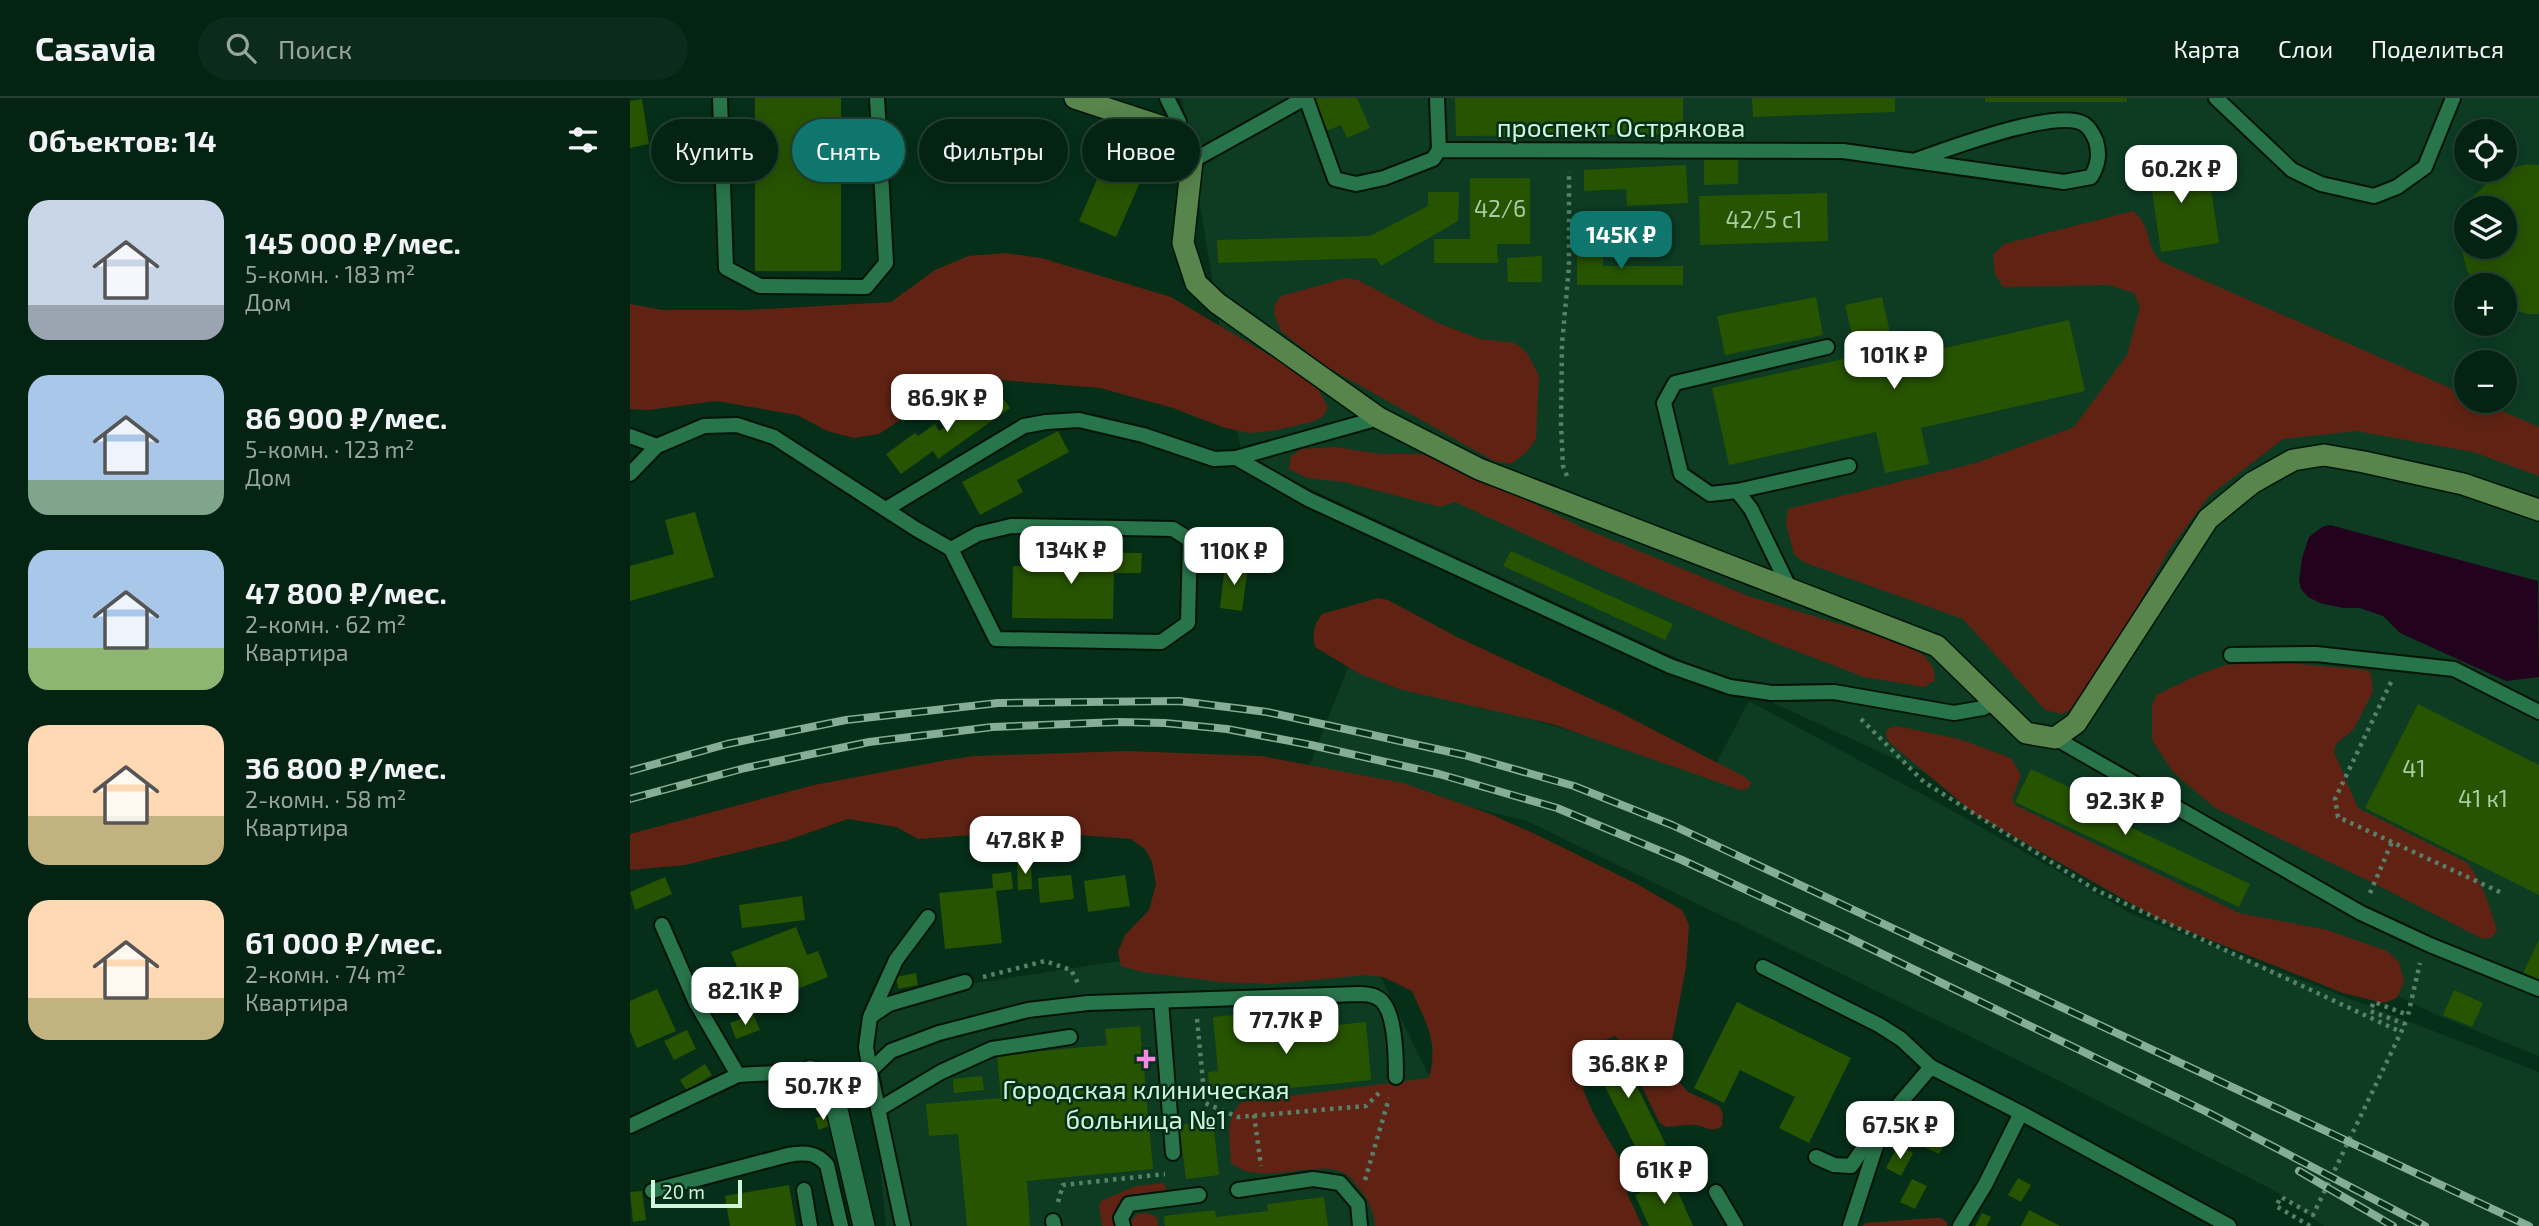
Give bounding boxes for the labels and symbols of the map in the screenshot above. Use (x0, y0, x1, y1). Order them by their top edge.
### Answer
street label: проспект Острякова (1497, 111, 1745, 142)
pin: 60.2K ₽ (2116, 146, 2246, 205)
house number: 42/6 (1474, 194, 1526, 222)
house number: 42/5 с1 (1726, 205, 1802, 233)
pin: 145K ₽ (1564, 212, 1678, 271)
pin: 101K ₽ (1837, 331, 1951, 391)
pin: 86.9K ₽ (882, 374, 1012, 434)
pin: 134K ₽ (1014, 526, 1128, 586)
pin: 110K ₽ (1177, 528, 1291, 587)
house number: 41 (2402, 754, 2426, 782)
pin: 92.3K ₽ (2060, 778, 2190, 837)
house number: 41 к1 (2458, 784, 2508, 812)
pin: 47.8K ₽ (960, 816, 1090, 876)
pin: 82.1K ₽ (680, 968, 810, 1027)
pin: 77.7K ₽ (1221, 996, 1351, 1056)
pin: 36.8K ₽ (1563, 1040, 1693, 1100)
marker: Городская клиническая больница №1 (1136, 1049, 1156, 1069)
pin: 50.7K ₽ (758, 1062, 888, 1122)
place label: Городская клиническая больница №1 (1002, 1073, 1290, 1134)
pin: 67.5K ₽ (1835, 1102, 1965, 1161)
pin: 61K ₽ (1615, 1146, 1713, 1206)
scale bar (651, 1177, 742, 1209)

